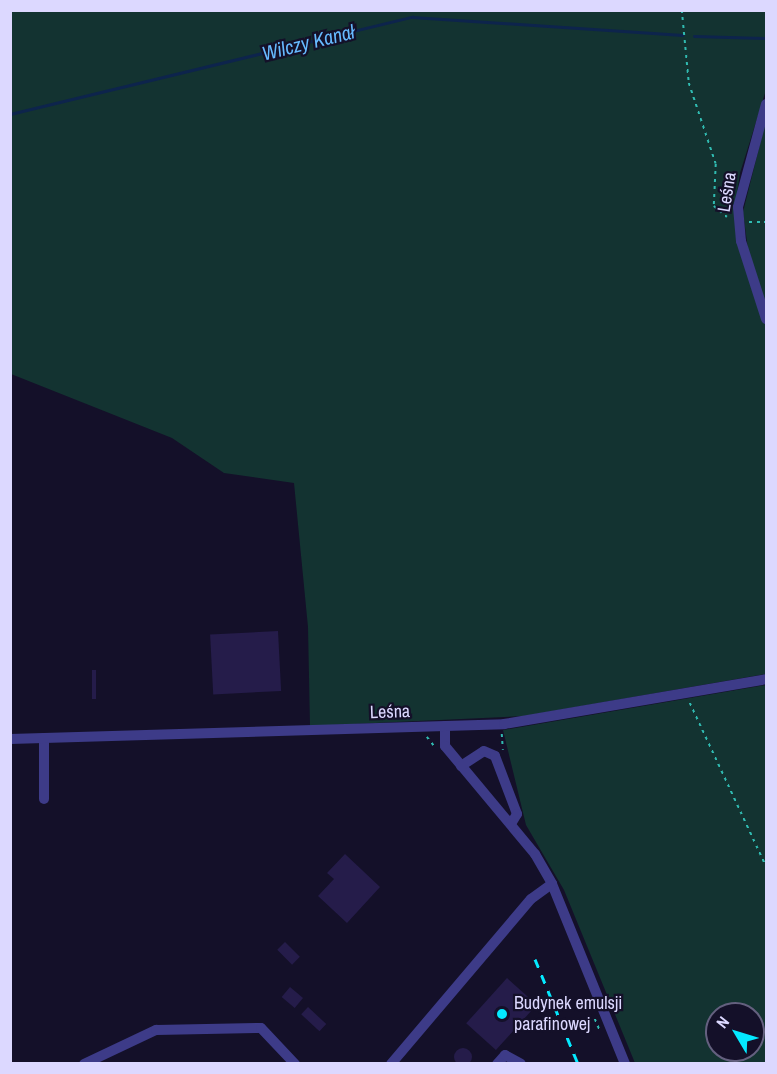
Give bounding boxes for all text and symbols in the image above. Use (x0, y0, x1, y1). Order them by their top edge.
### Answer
water label: Wilczy Kanał (259, 19, 357, 65)
street label: Leśna (713, 170, 741, 214)
street label: Leśna (370, 701, 410, 723)
place label: Budynek emulsji parafinowej (514, 993, 622, 1036)
north arrow (705, 1002, 765, 1062)
marker: Budynek emulsji parafinowej (495, 1007, 509, 1021)
text: N (711, 1012, 734, 1033)

